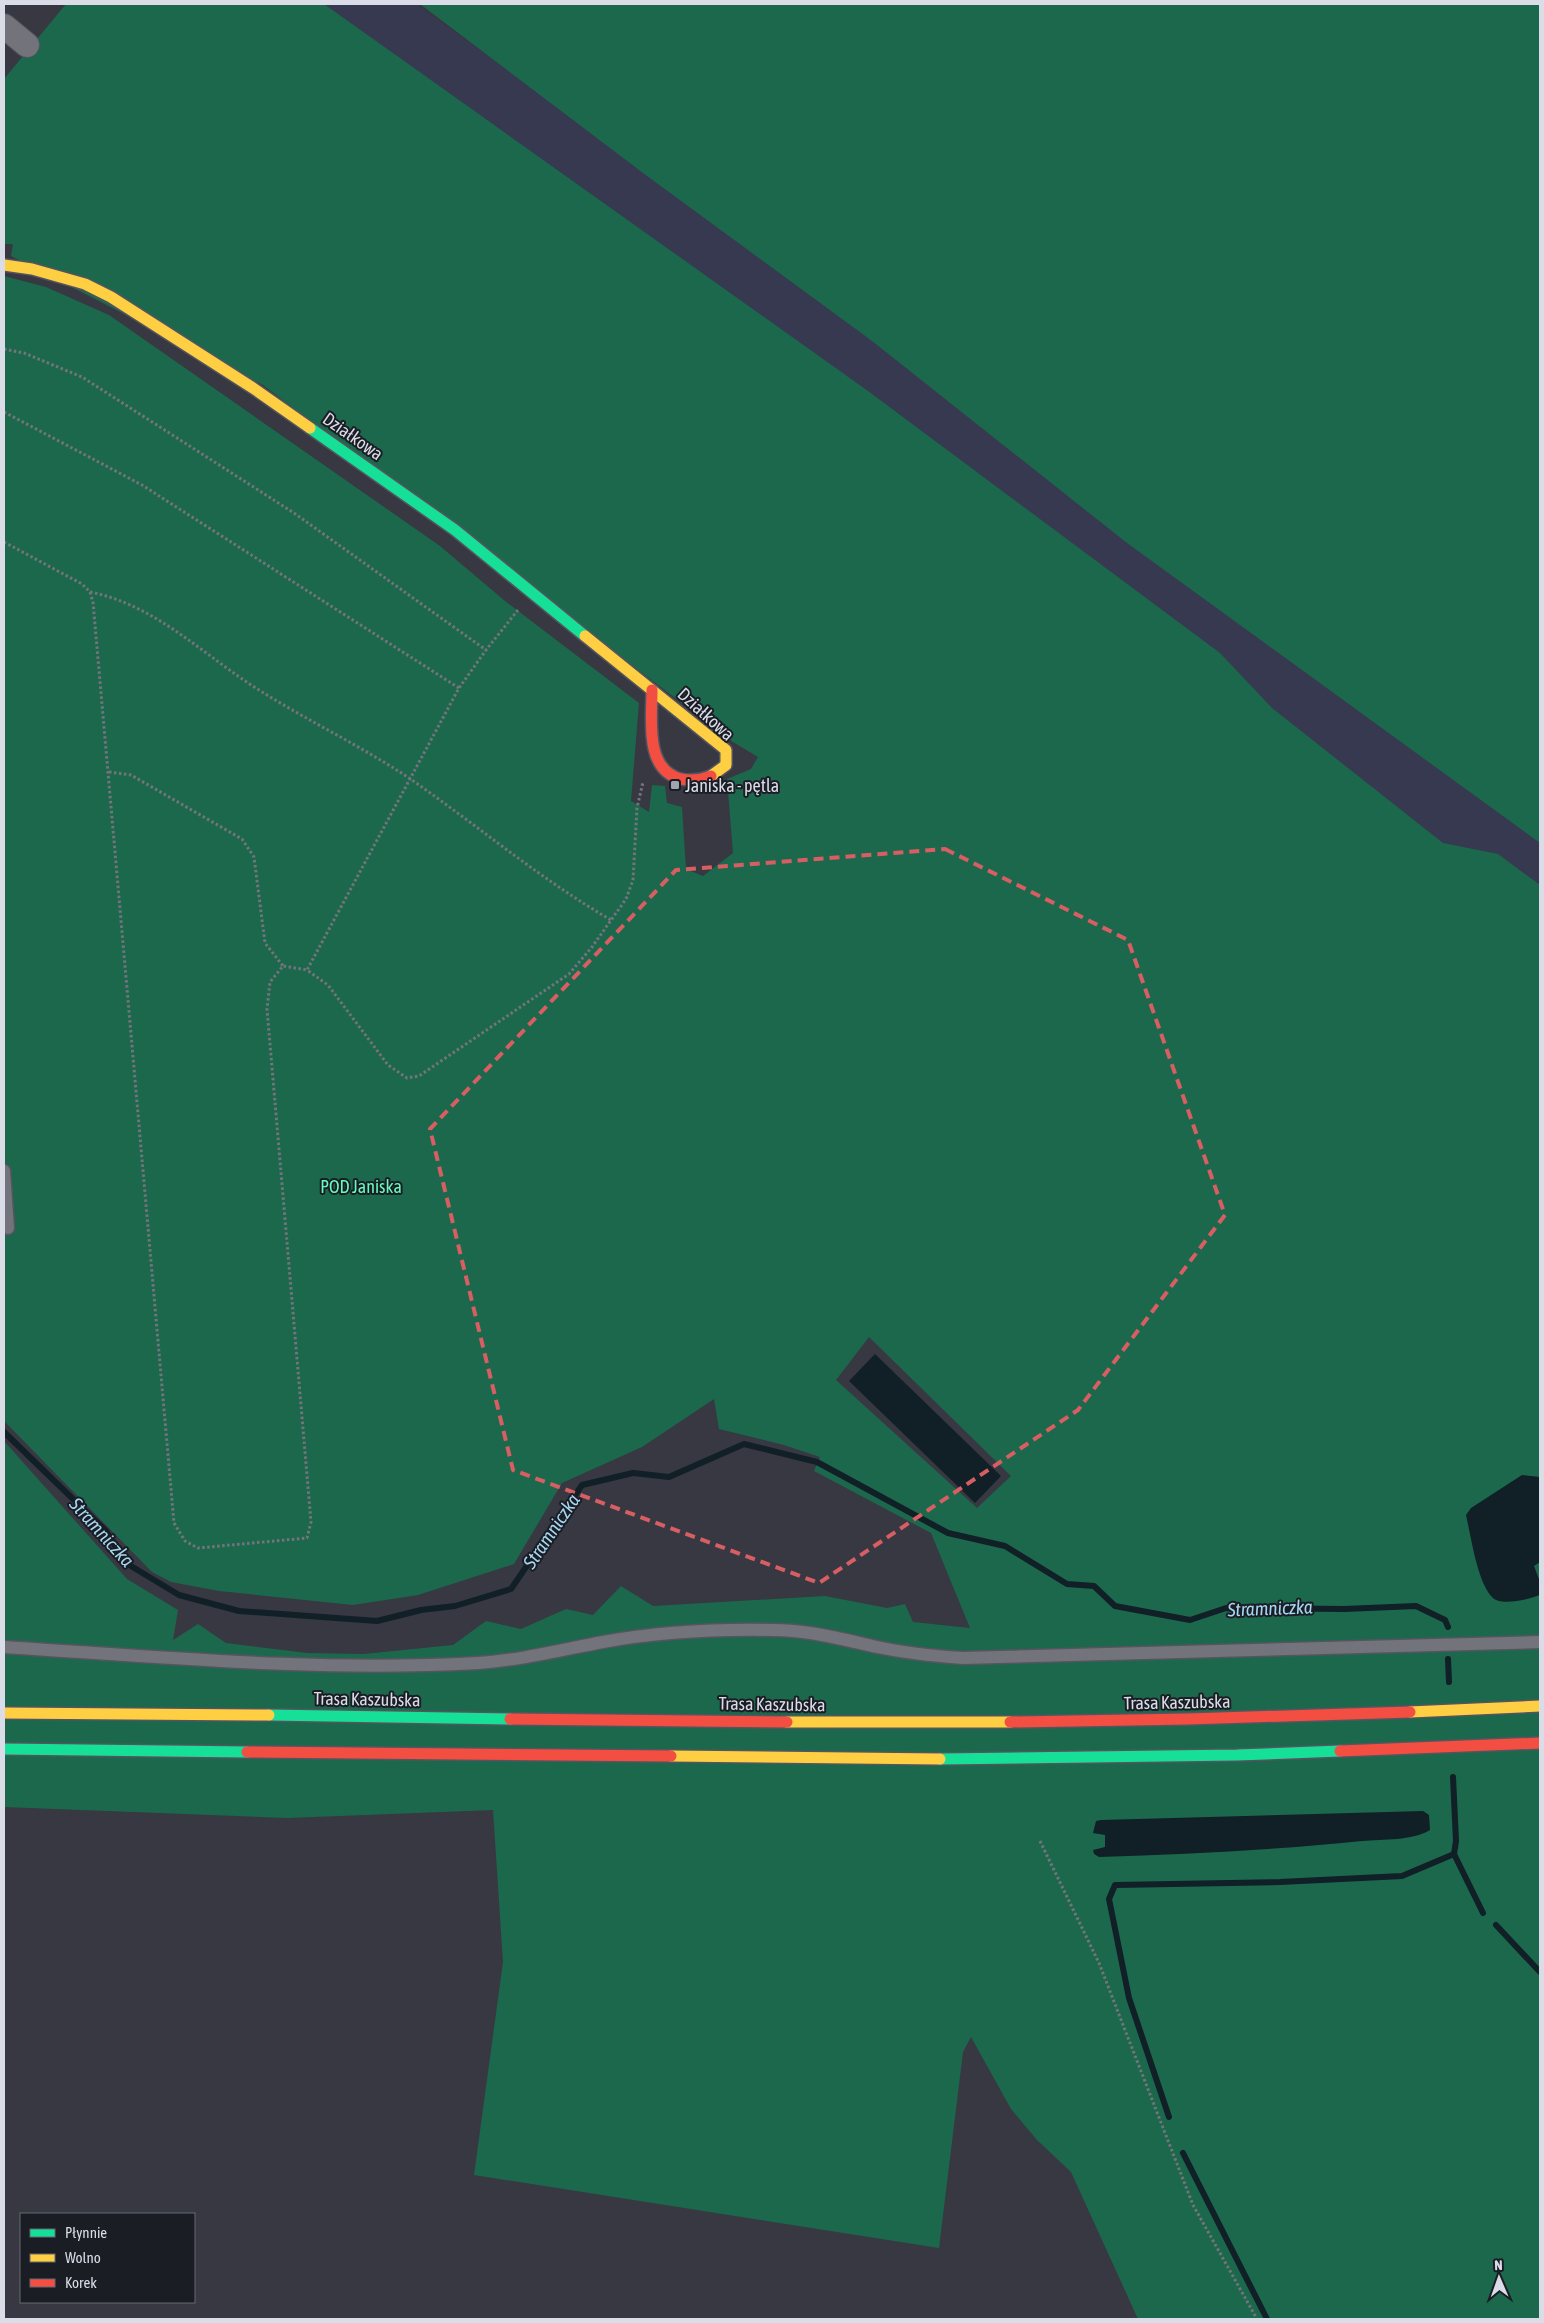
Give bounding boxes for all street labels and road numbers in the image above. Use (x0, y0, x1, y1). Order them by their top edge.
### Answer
street label: Działkowa (319, 408, 387, 464)
street label: Działkowa (673, 683, 739, 745)
street label: Trasa Kaszubska (313, 1688, 421, 1710)
street label: Trasa Kaszubska (1123, 1691, 1231, 1713)
street label: Trasa Kaszubska (718, 1693, 826, 1715)

